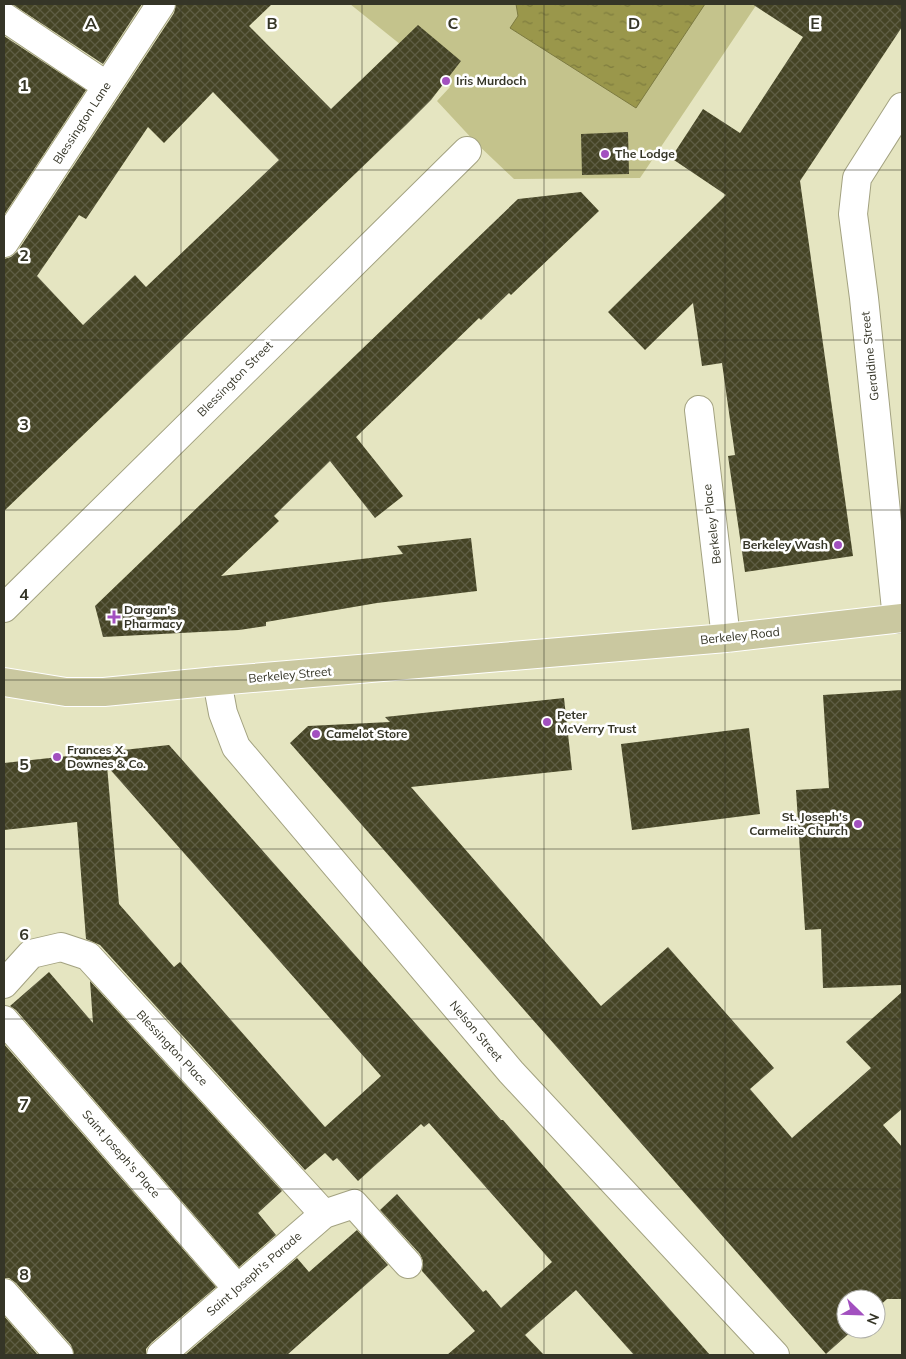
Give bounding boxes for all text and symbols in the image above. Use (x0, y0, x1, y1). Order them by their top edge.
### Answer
text: A (85, 13, 97, 33)
text: B (266, 13, 278, 33)
text: C (448, 13, 459, 33)
text: D (628, 13, 640, 33)
text: E (810, 13, 820, 33)
place label: Iris Murdoch (456, 73, 527, 88)
text: 1 (19, 75, 29, 95)
marker: Iris Murdoch (440, 75, 452, 87)
street label: Blessington Lane (49, 79, 114, 167)
place label: The Lodge (615, 146, 675, 161)
marker: The Lodge (599, 148, 611, 160)
text: 2 (19, 245, 29, 265)
street label: Geraldine Street (857, 311, 882, 401)
street label: Blessington Street (194, 338, 276, 420)
text: 3 (19, 414, 29, 434)
street label: Berkeley Place (699, 483, 724, 565)
place label: Berkeley Wash (743, 537, 828, 552)
marker: Berkeley Wash (832, 539, 844, 551)
text: 4 (19, 584, 29, 604)
place label: Dargan's Pharmacy (124, 602, 183, 631)
marker: Dargan's Pharmacy (108, 611, 120, 623)
street label: Berkeley Road (699, 624, 780, 647)
street label: Berkeley Street (248, 663, 332, 686)
place label: Peter McVerry Trust (557, 707, 637, 736)
marker: Peter McVerry Trust (541, 716, 553, 728)
place label: Camelot Store (326, 726, 408, 741)
marker: Camelot Store (310, 728, 322, 740)
place label: Frances X. Downes & Co. (67, 742, 146, 771)
marker: Frances X. Downes & Co. (51, 751, 63, 763)
text: 5 (19, 754, 29, 774)
place label: St. Joseph's Carmelite Church (749, 809, 848, 838)
marker: St. Joseph's Carmelite Church (852, 818, 864, 830)
text: 6 (19, 924, 29, 944)
street label: Nelson Street (447, 997, 506, 1064)
street label: Blessington Place (133, 1007, 211, 1089)
text: 7 (19, 1094, 29, 1114)
street label: Saint Joseph's Place (79, 1107, 164, 1201)
street label: Saint Joseph's Parade (203, 1228, 304, 1319)
text: 8 (19, 1264, 29, 1284)
north arrow (836, 1289, 886, 1339)
text: N (863, 1311, 883, 1327)

